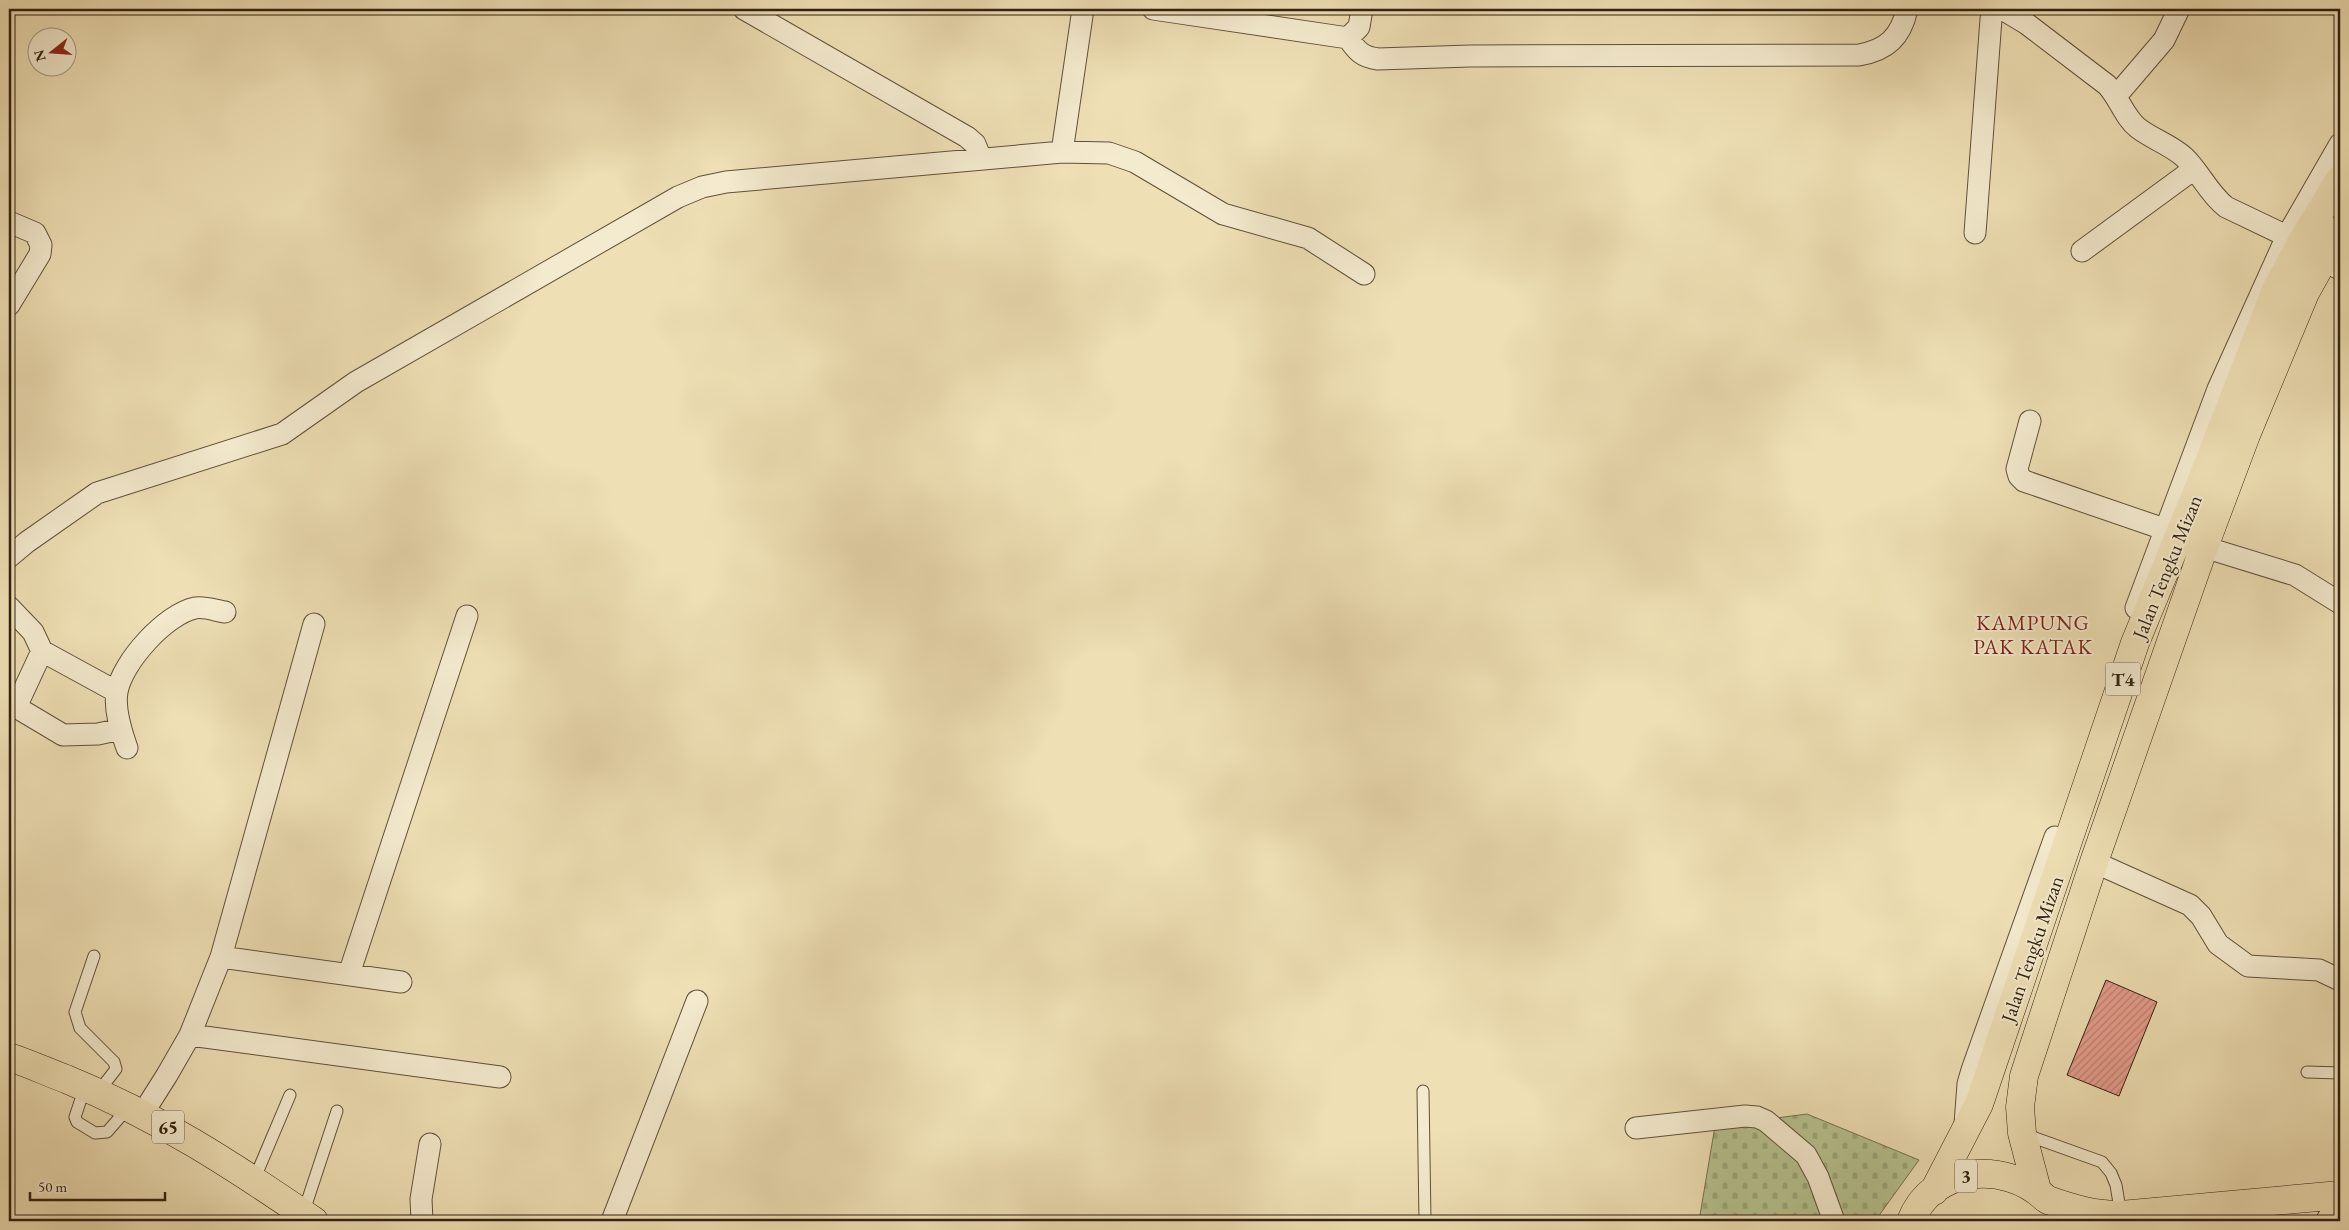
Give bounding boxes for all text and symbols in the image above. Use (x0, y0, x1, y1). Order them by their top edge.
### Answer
north arrow (28, 28, 78, 78)
text: N (29, 47, 50, 64)
street label: Jalan Tengku Mizan (2125, 491, 2208, 645)
district label: KAMPUNG PAK KATAK (1973, 609, 2093, 660)
road number: T4 (2106, 662, 2140, 696)
street label: Jalan Tengku Mizan (1994, 872, 2069, 1028)
road number: 65 (152, 1110, 184, 1144)
road number: 3 (1955, 1160, 1977, 1192)
scale bar (30, 1170, 165, 1202)
text: 50 m (38, 1177, 67, 1196)

